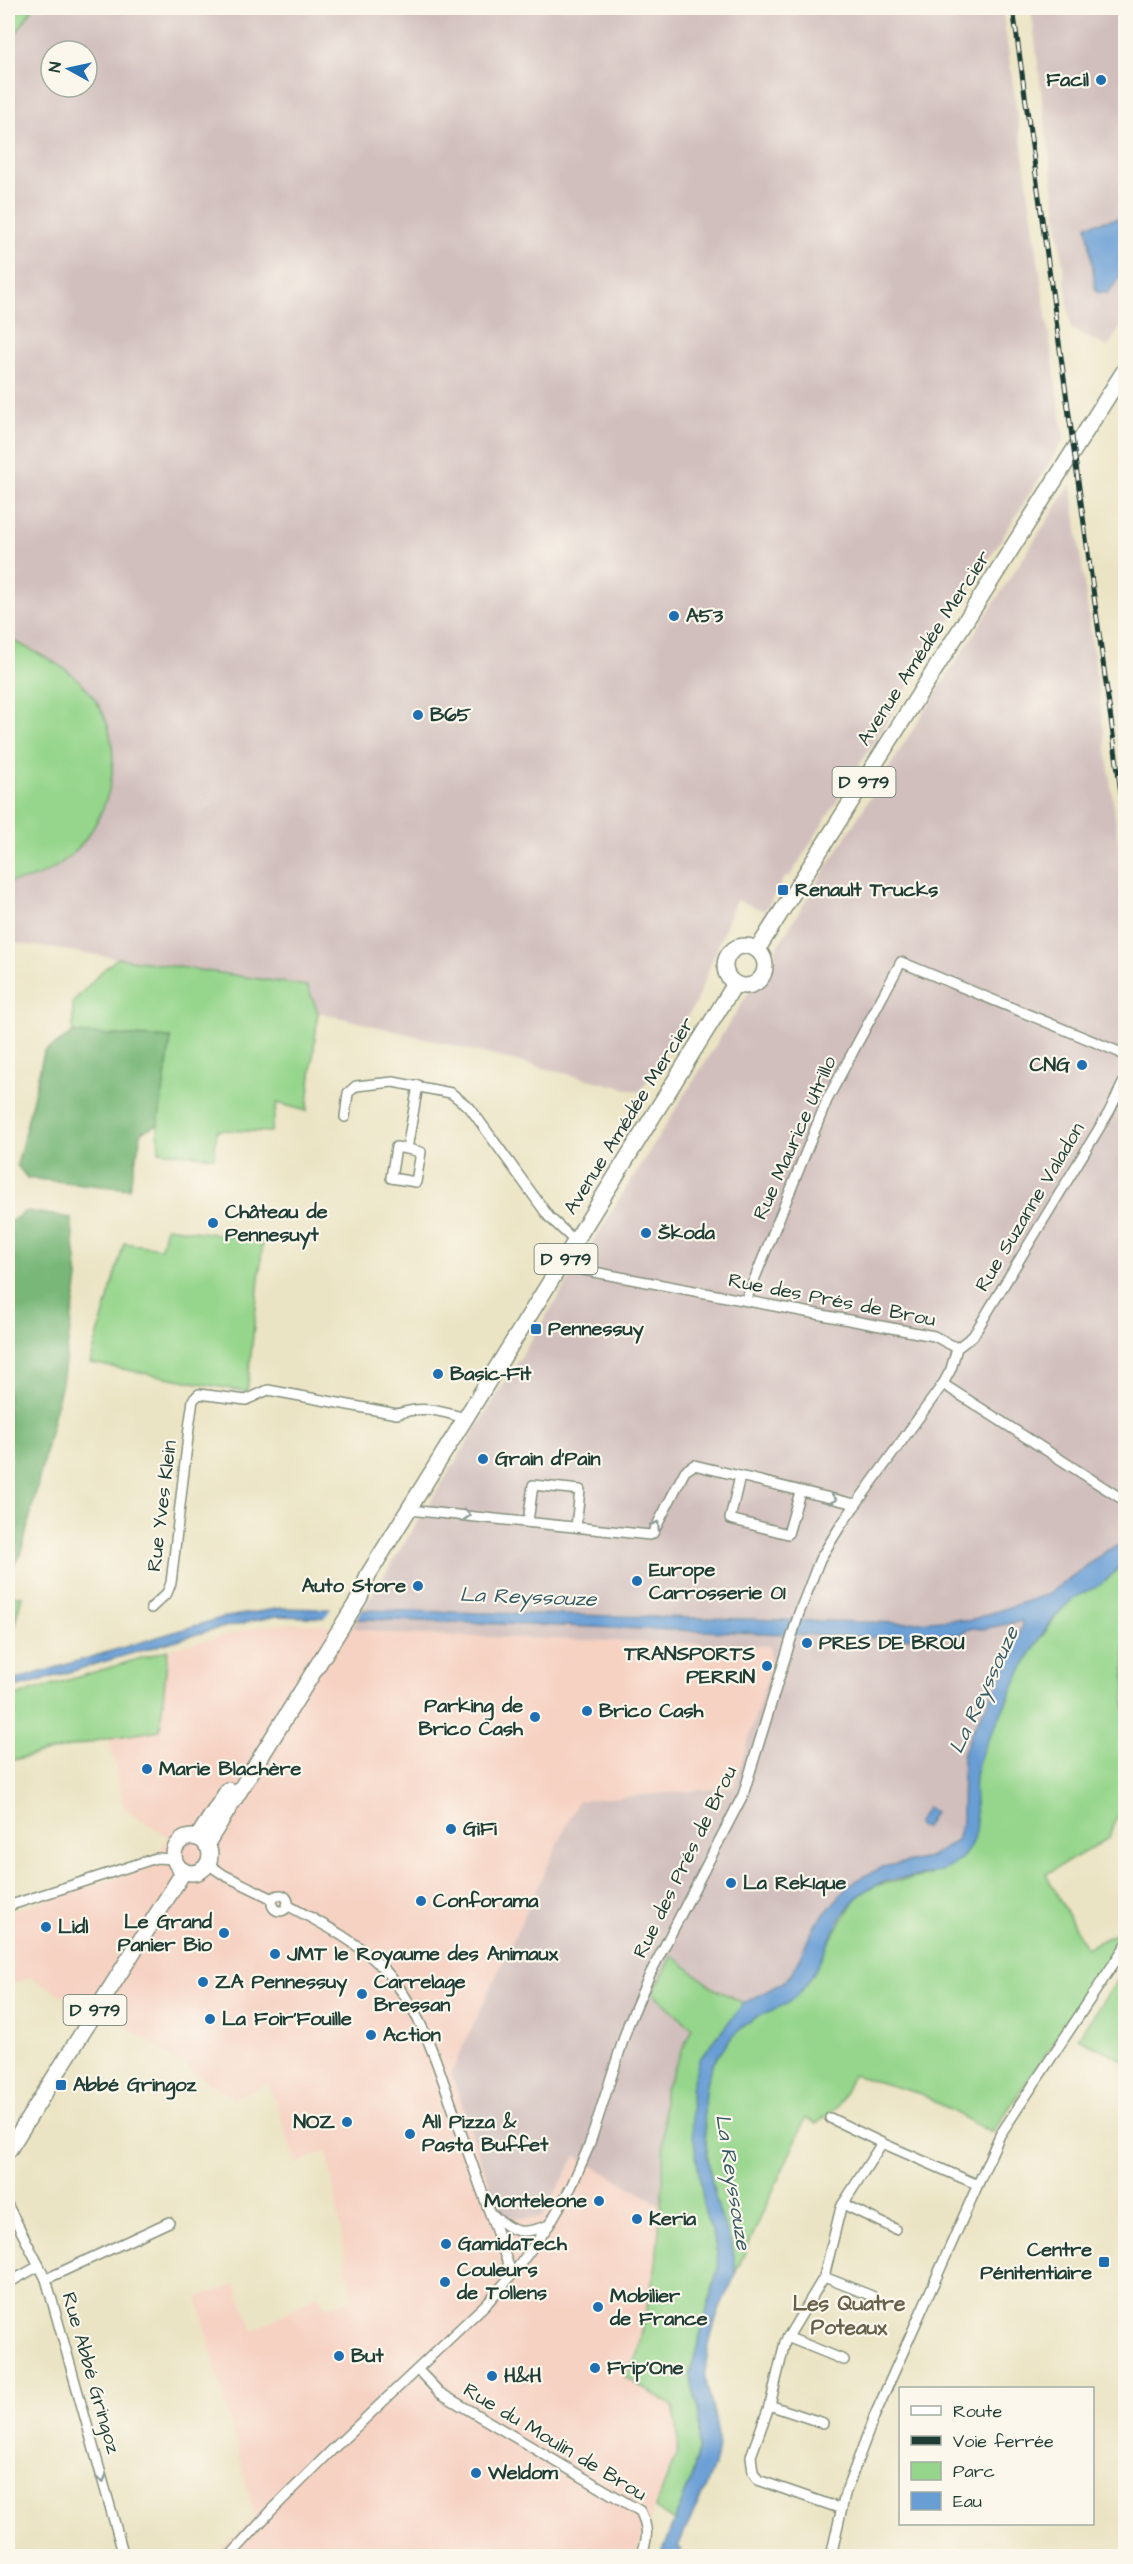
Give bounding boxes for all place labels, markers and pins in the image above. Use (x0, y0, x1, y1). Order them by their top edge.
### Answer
place label: Facil (1046, 66, 1089, 94)
marker: Facil (1094, 73, 1108, 87)
place label: A53 (686, 602, 724, 630)
marker: A53 (667, 609, 681, 623)
place label: B65 (430, 701, 472, 729)
marker: B65 (411, 708, 425, 722)
place label: Renault Trucks (795, 876, 938, 904)
marker: Renault Trucks (776, 883, 790, 897)
place label: CNG (1029, 1051, 1070, 1079)
marker: CNG (1075, 1058, 1089, 1072)
place label: Château de Pennesuyt (225, 1198, 328, 1250)
marker: Château de Pennesuyt (206, 1216, 220, 1230)
place label: Škoda (657, 1219, 716, 1247)
marker: Škoda (639, 1226, 653, 1240)
place label: Pennessuy (548, 1315, 644, 1344)
marker: Pennessuy (529, 1322, 543, 1336)
place label: Basic-Fit (450, 1360, 532, 1388)
marker: Basic-Fit (431, 1367, 445, 1381)
place label: Grain d'Pain (495, 1445, 601, 1473)
marker: Grain d'Pain (476, 1452, 490, 1466)
place label: Europe Carrosserie 01 (649, 1556, 786, 1607)
place label: Auto Store (302, 1572, 406, 1600)
marker: Europe Carrosserie 01 (630, 1574, 644, 1588)
marker: Auto Store (411, 1579, 425, 1593)
place label: PRES DE BROU (819, 1629, 965, 1657)
marker: PRES DE BROU (800, 1636, 814, 1650)
place label: TRANSPORTS PERRIN (623, 1640, 755, 1691)
marker: TRANSPORTS PERRIN (760, 1659, 774, 1673)
place label: Parking de Brico Cash (419, 1692, 524, 1743)
place label: Brico Cash (599, 1697, 705, 1725)
marker: Brico Cash (580, 1704, 594, 1718)
marker: Parking de Brico Cash (528, 1710, 542, 1724)
place label: Marie Blachère (159, 1755, 302, 1783)
marker: Marie Blachère (140, 1762, 154, 1776)
place label: GiFi (463, 1815, 498, 1843)
marker: GiFi (444, 1822, 458, 1836)
place label: La Rek1que (743, 1869, 846, 1897)
marker: La Rek1que (724, 1876, 738, 1890)
place label: Conforama (433, 1887, 539, 1915)
marker: Conforama (414, 1894, 428, 1908)
place label: Le Grand Panier Bio (118, 1908, 213, 1959)
place label: Lidl (58, 1913, 88, 1941)
marker: Lidl (39, 1920, 53, 1934)
marker: Le Grand Panier Bio (217, 1926, 231, 1940)
place label: JMT le Royaume des Animaux (286, 1940, 559, 1969)
marker: JMT le Royaume des Animaux (268, 1947, 282, 1961)
place label: ZA Pennessuy (215, 1968, 347, 1997)
place label: Carrelage Bressan (374, 1968, 466, 2019)
marker: ZA Pennessuy (196, 1975, 210, 1989)
marker: Carrelage Bressan (355, 1987, 369, 2001)
place label: La Foir'Fouille (222, 2005, 352, 2033)
marker: La Foir'Fouille (203, 2012, 217, 2026)
place label: Action (383, 2021, 441, 2049)
marker: Action (364, 2028, 378, 2042)
place label: Abbé Gringoz (73, 2071, 198, 2100)
marker: Abbé Gringoz (54, 2078, 68, 2092)
place label: NOZ (293, 2108, 335, 2136)
place label: All Pizza & Pasta Buffet (422, 2108, 549, 2159)
marker: NOZ (340, 2115, 354, 2129)
marker: All Pizza & Pasta Buffet (403, 2127, 417, 2141)
place label: Monteleone (484, 2187, 587, 2215)
marker: Monteleone (592, 2194, 606, 2208)
place label: Keria (649, 2205, 697, 2233)
marker: Keria (630, 2212, 644, 2226)
place label: GamidaTech (458, 2230, 568, 2258)
place label: Centre Pénitentiaire (980, 2236, 1092, 2287)
marker: GamidaTech (439, 2237, 453, 2251)
marker: Centre Pénitentiaire (1097, 2255, 1111, 2269)
place label: Couleurs de Tollens (456, 2256, 547, 2307)
marker: Couleurs de Tollens (438, 2275, 452, 2289)
place label: Mobilier de France (609, 2282, 708, 2333)
marker: Mobilier de France (591, 2300, 605, 2314)
place label: But (351, 2342, 384, 2370)
marker: But (332, 2349, 346, 2363)
place label: Frip'One (607, 2354, 684, 2382)
marker: Frip'One (588, 2361, 602, 2375)
place label: H&H (504, 2362, 542, 2390)
marker: H&H (485, 2369, 499, 2383)
place label: Weldom (487, 2459, 558, 2487)
marker: Weldom (469, 2466, 483, 2480)

